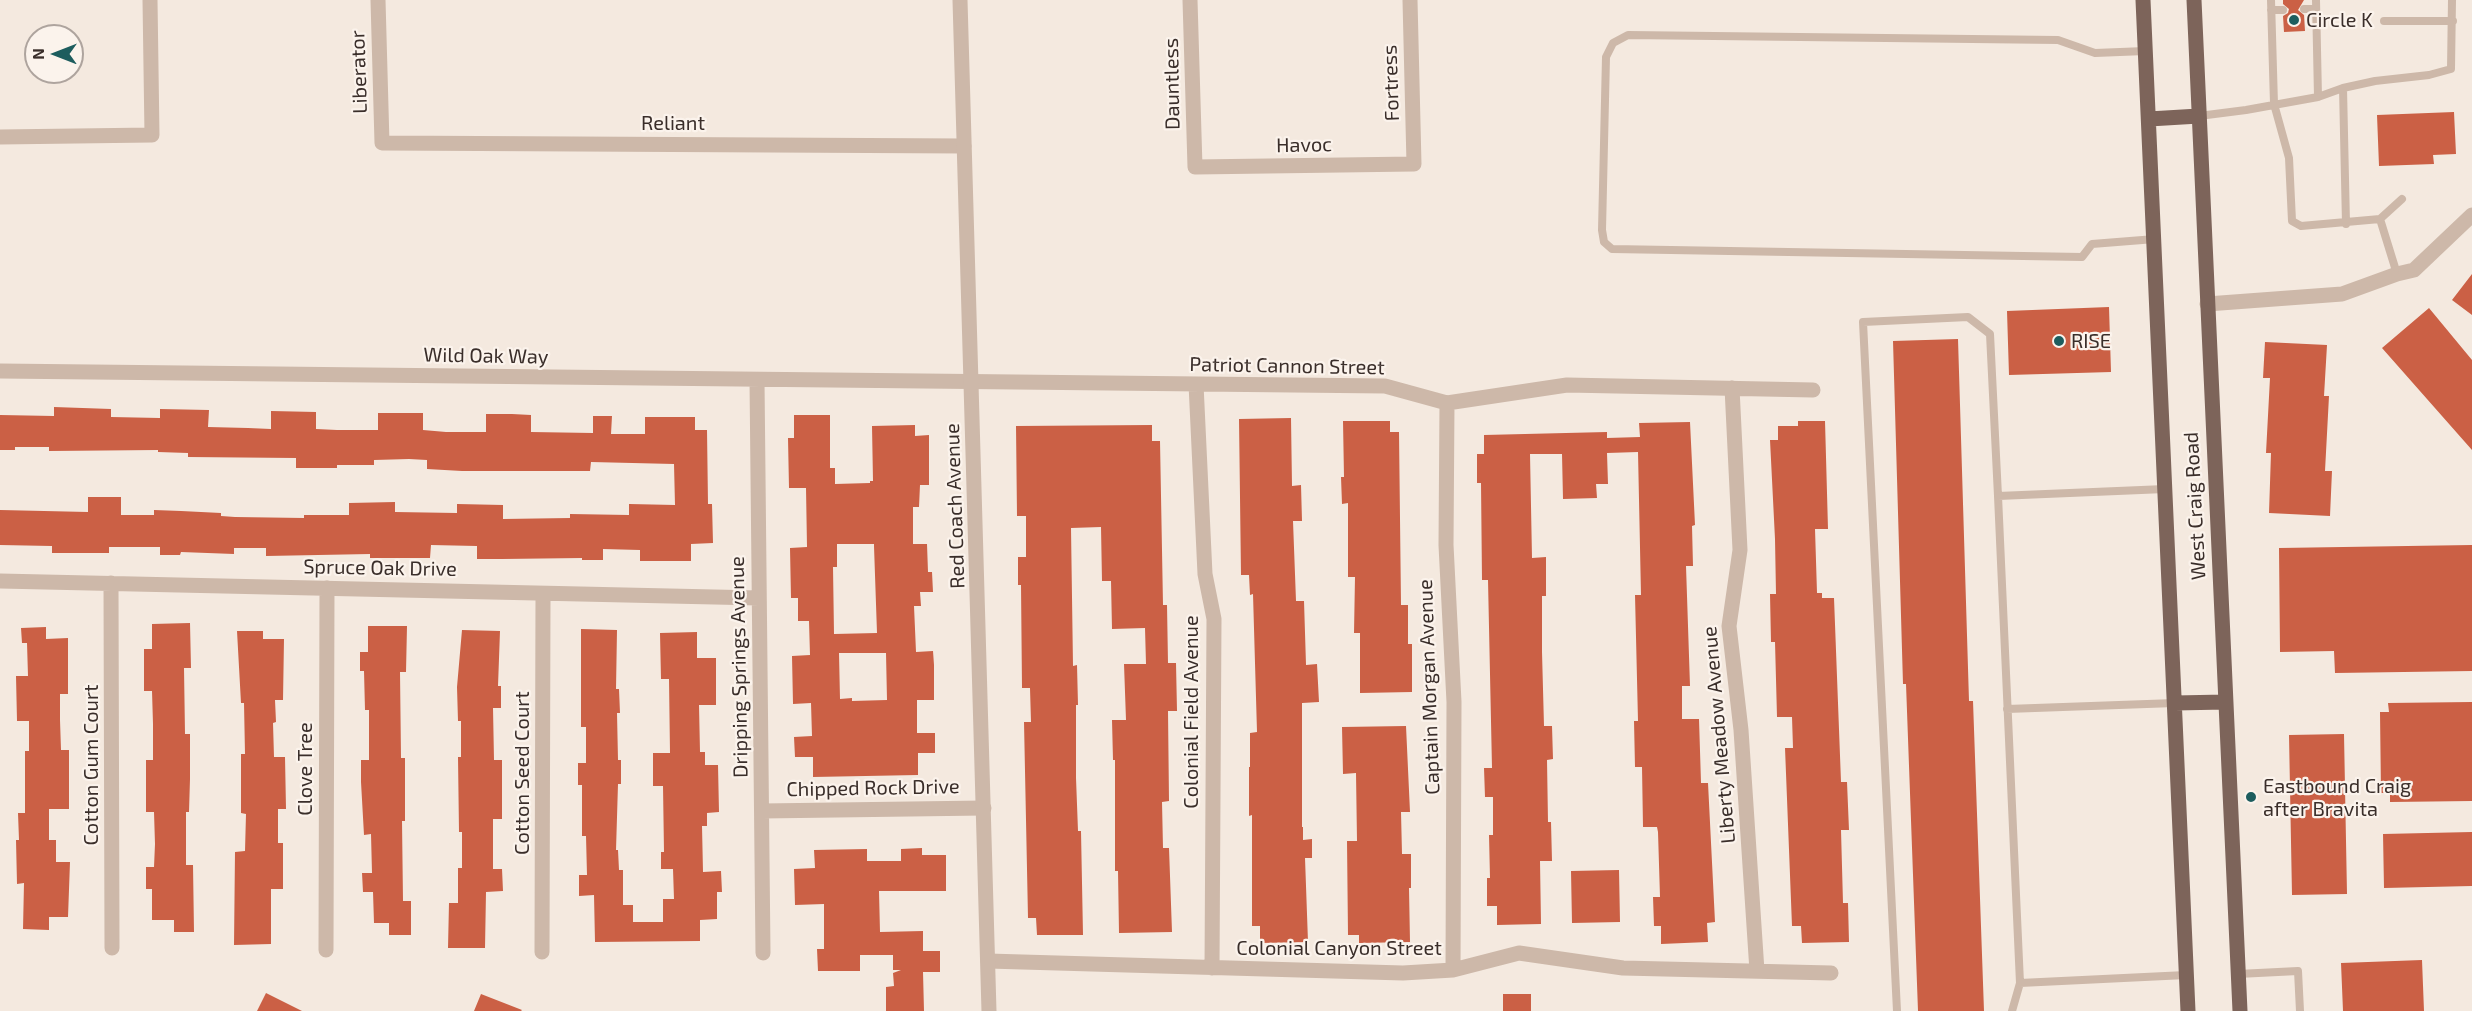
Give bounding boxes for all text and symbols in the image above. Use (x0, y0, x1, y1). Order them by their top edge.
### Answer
place label: Circle K (2306, 8, 2373, 32)
marker: Circle K (2287, 13, 2301, 27)
north arrow (24, 24, 84, 84)
street label: Liberator (346, 30, 372, 114)
street label: Dauntless (1159, 38, 1185, 130)
street label: Fortress (1378, 44, 1404, 122)
text: N (28, 48, 47, 60)
street label: Reliant (641, 111, 705, 135)
street label: Havoc (1276, 133, 1332, 157)
place label: RISE (2071, 329, 2111, 353)
marker: RISE (2052, 334, 2066, 348)
street label: Wild Oak Way (423, 343, 549, 369)
street label: Patriot Cannon Street (1189, 352, 1385, 380)
street label: Red Coach Avenue (940, 423, 970, 589)
street label: West Craig Road (2179, 431, 2211, 581)
street label: Spruce Oak Drive (303, 555, 457, 581)
street label: Dripping Springs Avenue (725, 556, 753, 778)
street label: Captain Morgan Avenue (1413, 579, 1445, 795)
street label: Colonial Field Avenue (1179, 615, 1203, 809)
street label: Liberty Meadow Avenue (1698, 625, 1740, 845)
street label: Cotton Gum Court (79, 684, 103, 846)
street label: Cotton Seed Court (510, 691, 534, 855)
street label: Clove Tree (293, 722, 317, 816)
street label: Chipped Rock Drive (786, 774, 960, 802)
place label: Eastbound Craig after Bravita (2263, 774, 2411, 821)
marker: Eastbound Craig after Bravita (2244, 790, 2258, 804)
street label: Colonial Canyon Street (1236, 936, 1442, 960)

